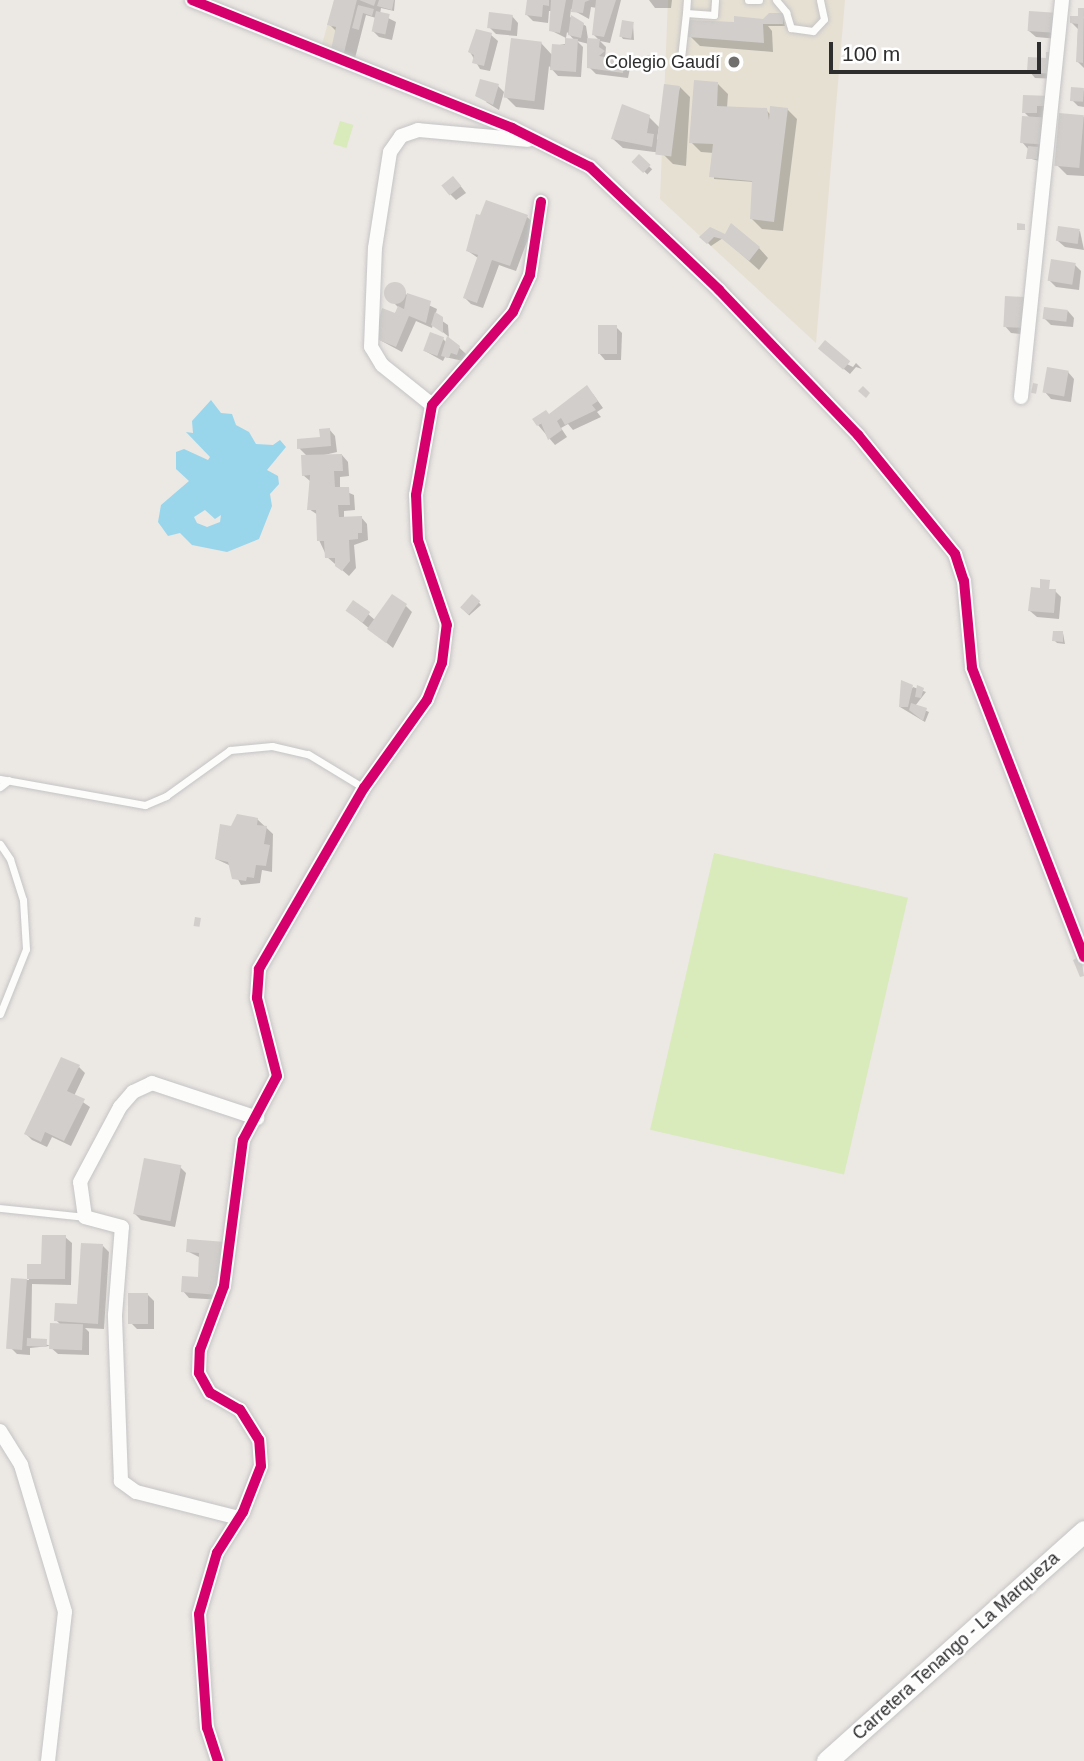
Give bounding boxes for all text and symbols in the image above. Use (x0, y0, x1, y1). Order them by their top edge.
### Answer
scale bar (832, 28, 1044, 72)
text: 100 m (842, 42, 900, 65)
place label: Colegio Gaudí (605, 51, 720, 73)
marker: Colegio Gaudí (726, 54, 742, 70)
street label: Carretera Tenango - La Marqueza (848, 1547, 1064, 1745)

